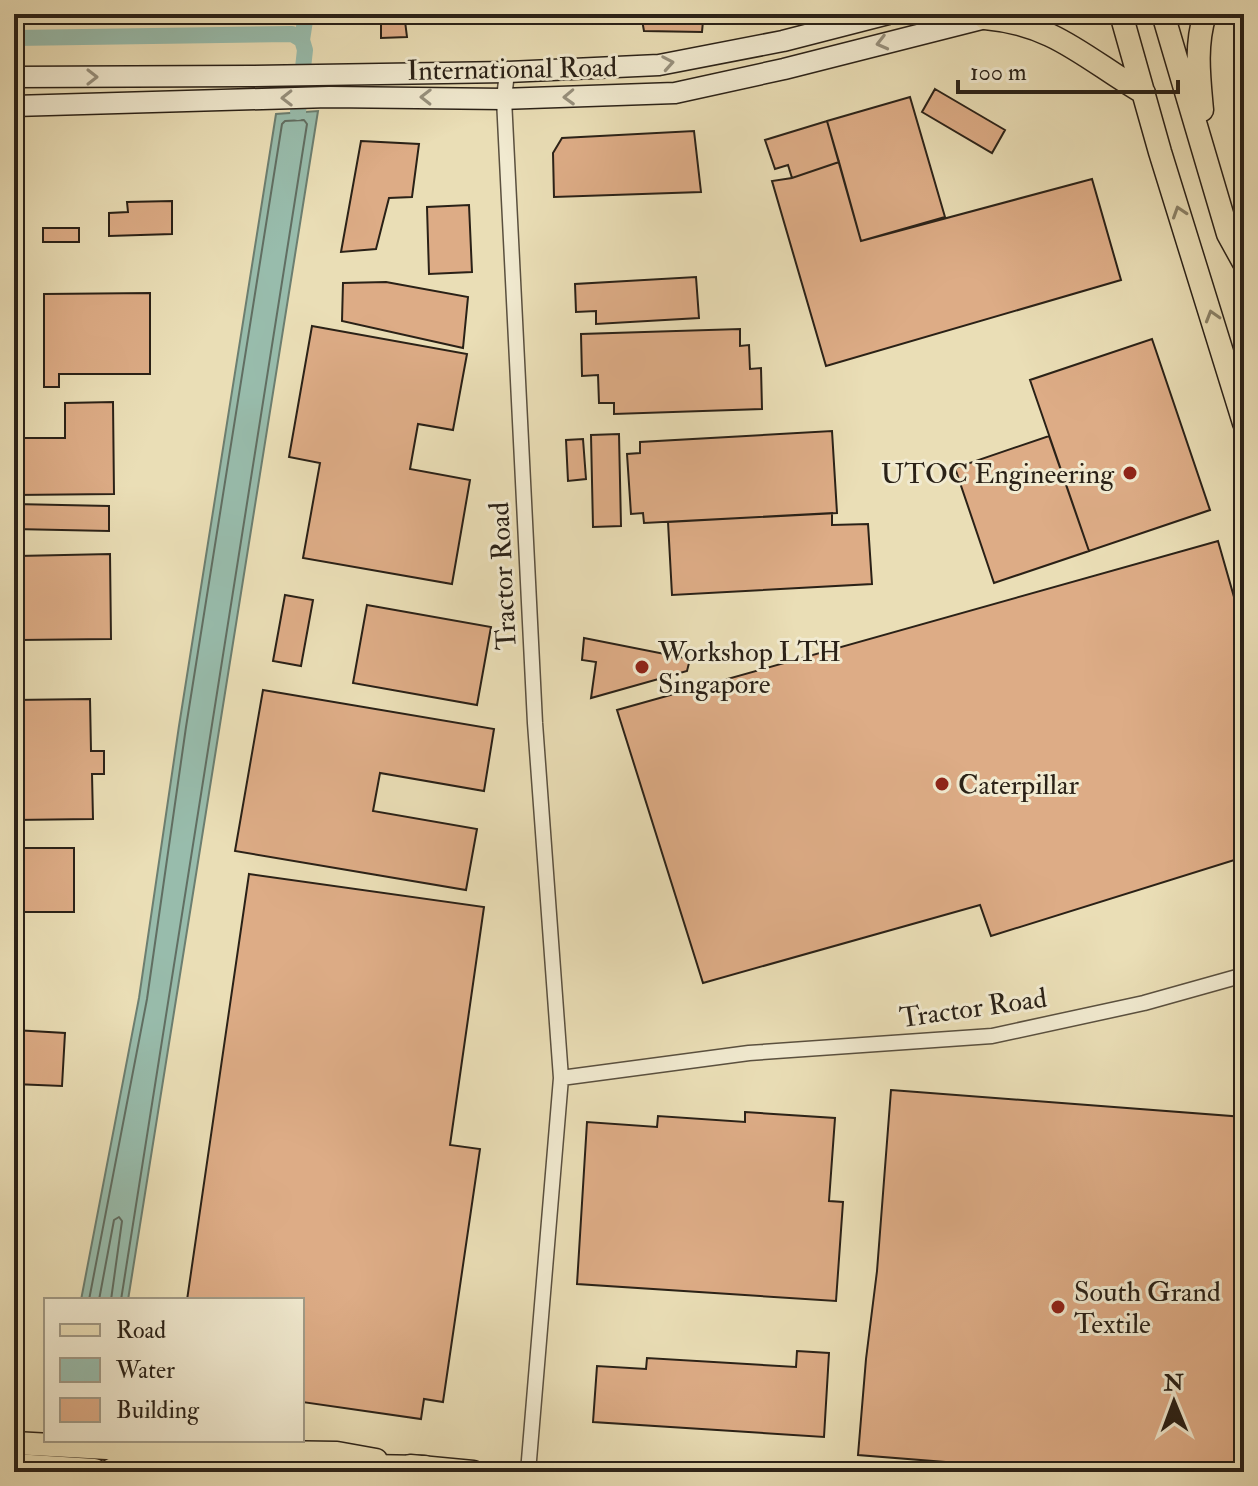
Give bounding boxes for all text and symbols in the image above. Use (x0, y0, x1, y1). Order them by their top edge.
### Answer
one-way arrow (876, 34, 890, 51)
scale bar (958, 44, 1178, 94)
street label: International Road (407, 50, 618, 89)
one-way arrow (662, 56, 675, 73)
text: 100 m (970, 57, 1027, 88)
one-way arrow (86, 68, 99, 86)
one-way arrow (562, 88, 575, 105)
one-way arrow (280, 89, 293, 107)
one-way arrow (419, 89, 432, 106)
one-way arrow (1172, 206, 1188, 219)
one-way arrow (1205, 310, 1221, 324)
place label: UTOC Engineering (881, 457, 1115, 492)
marker: UTOC Engineering (1121, 464, 1139, 482)
street label: Tractor Road (482, 501, 525, 651)
place label: Workshop LTH Singapore (657, 635, 841, 702)
marker: Workshop LTH Singapore (633, 658, 651, 676)
place label: Caterpillar (958, 768, 1079, 803)
marker: Caterpillar (933, 775, 951, 793)
street label: Tractor Road (897, 981, 1049, 1036)
place label: South Grand Textile (1074, 1275, 1221, 1342)
legend (44, 1298, 304, 1442)
marker: South Grand Textile (1049, 1298, 1067, 1316)
text: Road (116, 1315, 166, 1346)
text: Water (115, 1355, 175, 1386)
north arrow (1134, 1362, 1214, 1442)
text: N (1163, 1369, 1184, 1397)
text: Building (116, 1395, 200, 1426)

